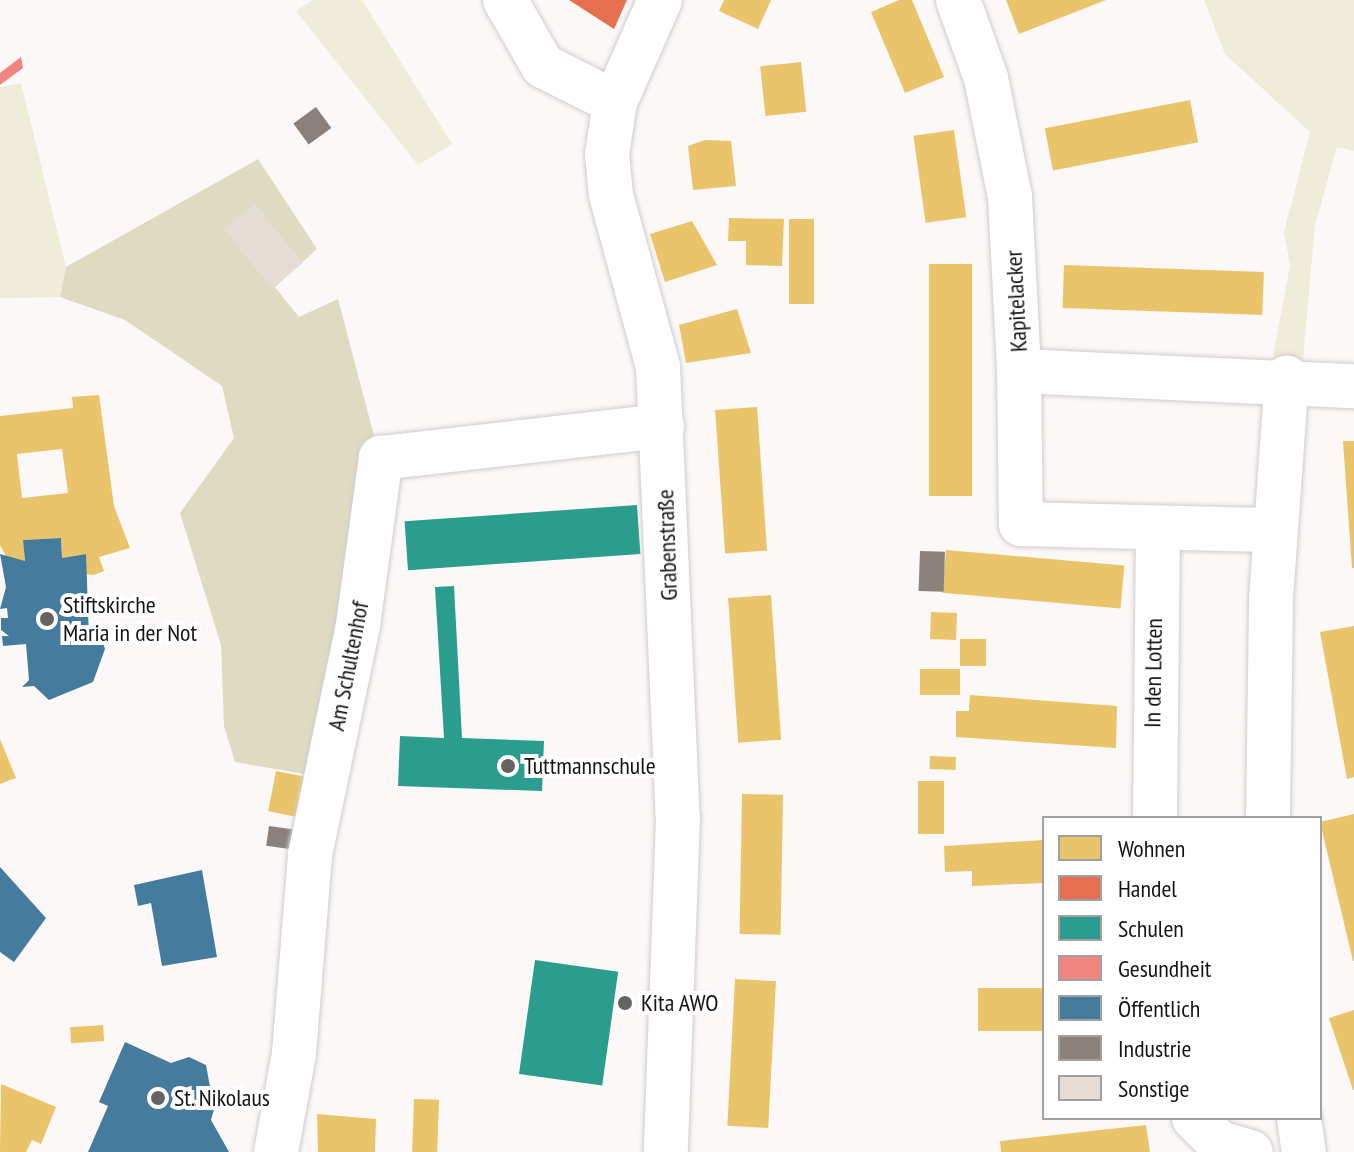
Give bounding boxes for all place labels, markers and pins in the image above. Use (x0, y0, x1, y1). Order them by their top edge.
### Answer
place label: Stiftskirche Maria in der Not (63, 591, 197, 647)
marker: Stiftskirche Maria in der Not (38, 610, 56, 628)
place label: Tuttmannschule (524, 752, 656, 780)
marker: Tuttmannschule (499, 757, 517, 775)
place label: Kita AWO (641, 989, 719, 1017)
marker: Kita AWO (616, 994, 634, 1012)
place label: St. Nikolaus (174, 1084, 272, 1112)
marker: St. Nikolaus (149, 1089, 167, 1107)

